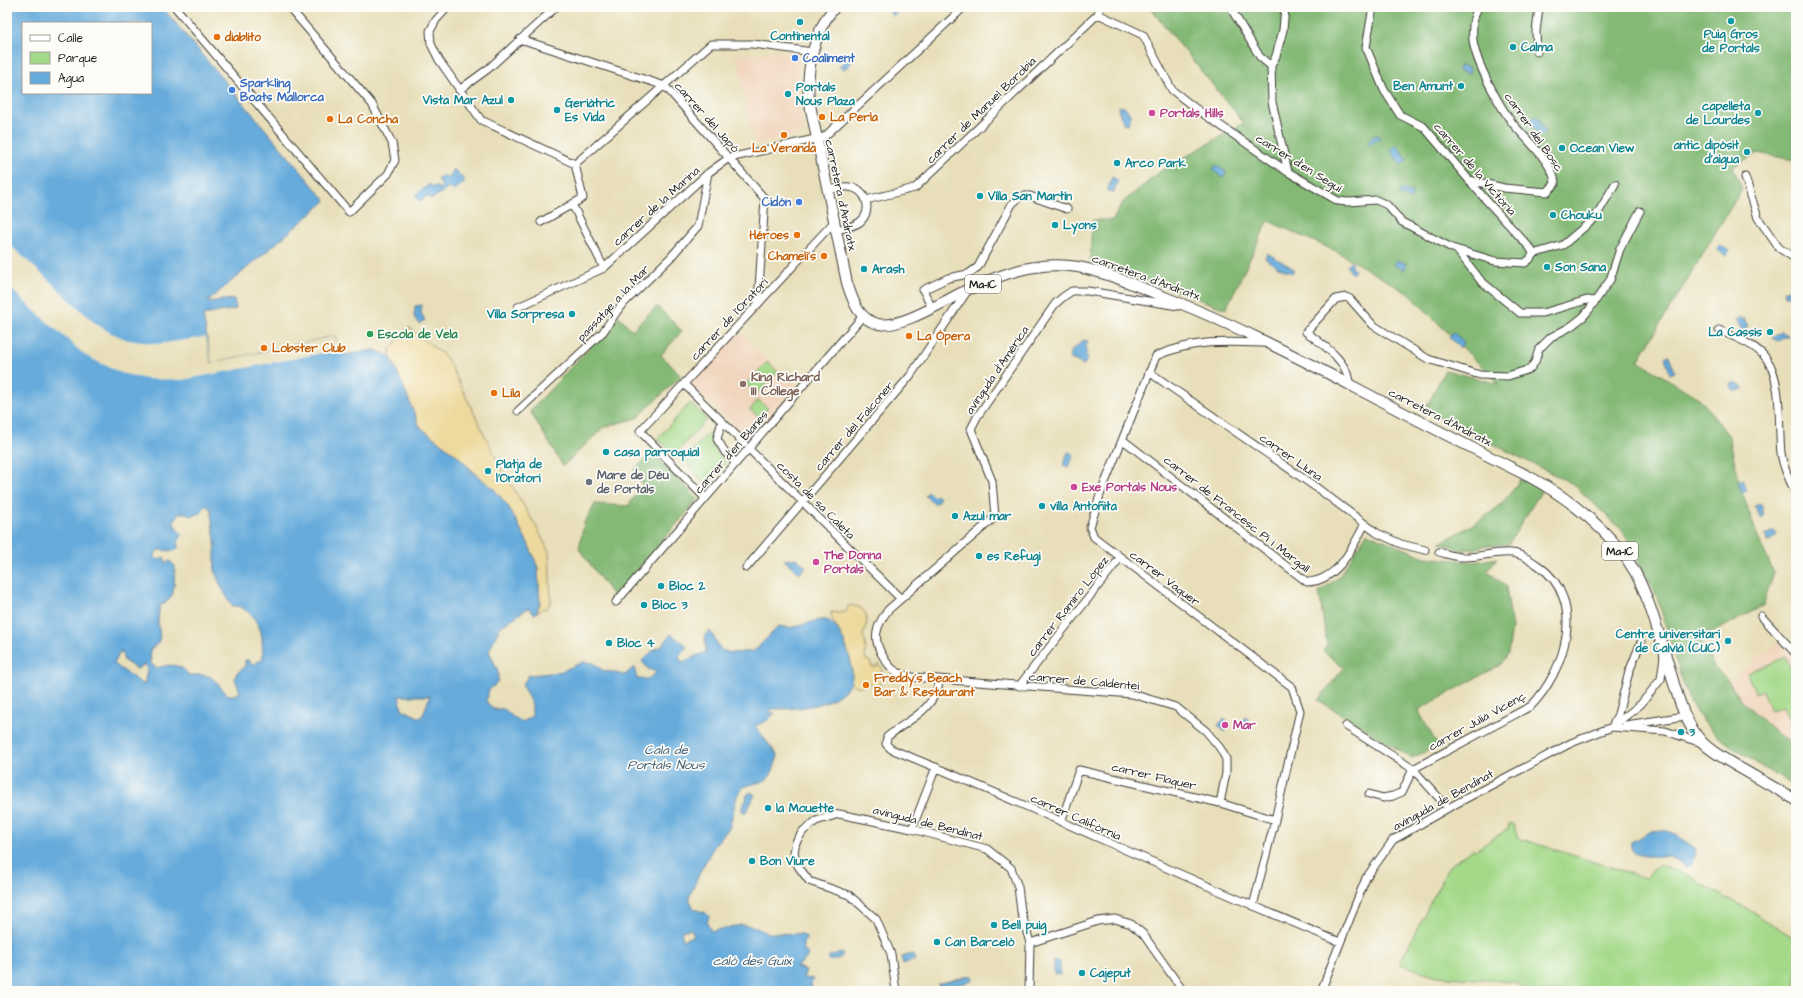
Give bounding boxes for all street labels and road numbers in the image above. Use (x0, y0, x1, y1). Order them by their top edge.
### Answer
street label: carrer de Manuel Borobia (923, 53, 1040, 168)
street label: carrer del Japó (670, 78, 743, 157)
street label: carrer del Bosc (1500, 89, 1567, 176)
street label: carrer de la Victòria (1429, 119, 1520, 220)
street label: carrer d'en Seguí (1252, 130, 1345, 198)
street label: carretera d'Andratx (820, 138, 861, 253)
street label: carrer de la Marina (609, 163, 704, 250)
street label: carretera d'Andratx (1090, 250, 1202, 305)
street label: passatge a la Mar (573, 261, 655, 346)
street label: carrer de l'Oratori (687, 274, 772, 364)
road number: Ma-1C (965, 275, 1001, 293)
street label: avinguda d'Amèrica (961, 323, 1034, 418)
street label: carrer del Falconer (811, 377, 898, 475)
street label: carretera d'Andratx (1385, 384, 1494, 451)
street label: carrer d'en Blanes (690, 407, 772, 498)
street label: carrer Lluna (1256, 429, 1326, 485)
street label: carrer de Francesc Pi i Margall (1159, 452, 1314, 578)
street label: costa de sa Caleta (773, 457, 859, 543)
road number: Ma-1C (1602, 542, 1638, 560)
street label: carrer Vaquer (1126, 546, 1204, 611)
street label: carrer Ramiro López (1024, 553, 1113, 660)
street label: carrer de Caldentei (1028, 668, 1140, 695)
street label: carrer Julià Vicenç (1425, 687, 1529, 755)
street label: carrer Flaquer (1110, 758, 1198, 795)
street label: avinguda de Bendinat (1390, 766, 1497, 836)
street label: carrer Califòrnia (1028, 790, 1124, 845)
street label: avinguda de Bendinat (871, 802, 985, 846)

